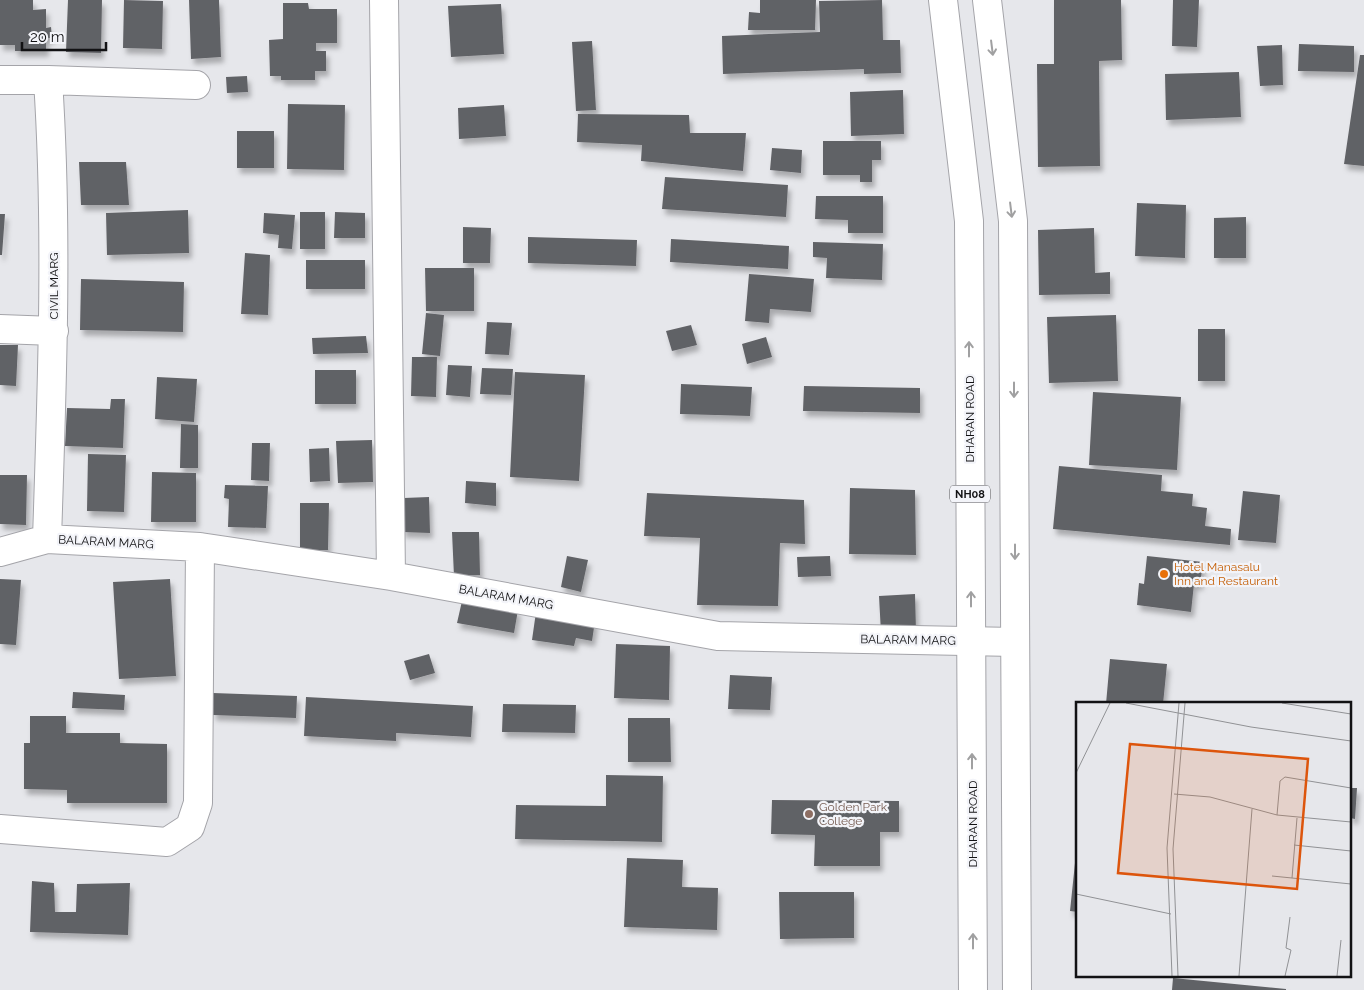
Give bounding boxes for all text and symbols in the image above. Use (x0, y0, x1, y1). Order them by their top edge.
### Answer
scale bar (22, 20, 106, 52)
text: 20 m (30, 28, 65, 46)
one-way arrow (987, 40, 997, 56)
one-way arrow (1006, 202, 1016, 218)
street label: CIVIL MARG (47, 252, 61, 320)
one-way arrow (965, 341, 974, 357)
street label: DHARAN ROAD (963, 375, 977, 463)
one-way arrow (1009, 381, 1019, 397)
road number: NH08 (950, 486, 990, 502)
street label: BALARAM MARG (58, 533, 154, 551)
one-way arrow (1010, 544, 1020, 560)
place label: Hotel Manasalu Inn and Restaurant (1174, 560, 1278, 588)
marker: Hotel Manasalu Inn and Restaurant (1158, 568, 1170, 580)
street label: BALARAM MARG (458, 582, 554, 612)
one-way arrow (966, 591, 976, 608)
street label: BALARAM MARG (860, 632, 956, 648)
inset map (1076, 702, 1352, 978)
one-way arrow (968, 754, 977, 770)
street label: DHARAN ROAD (966, 780, 980, 868)
place label: Golden Park College (819, 800, 888, 828)
marker: Golden Park College (803, 808, 815, 820)
one-way arrow (968, 934, 978, 950)

